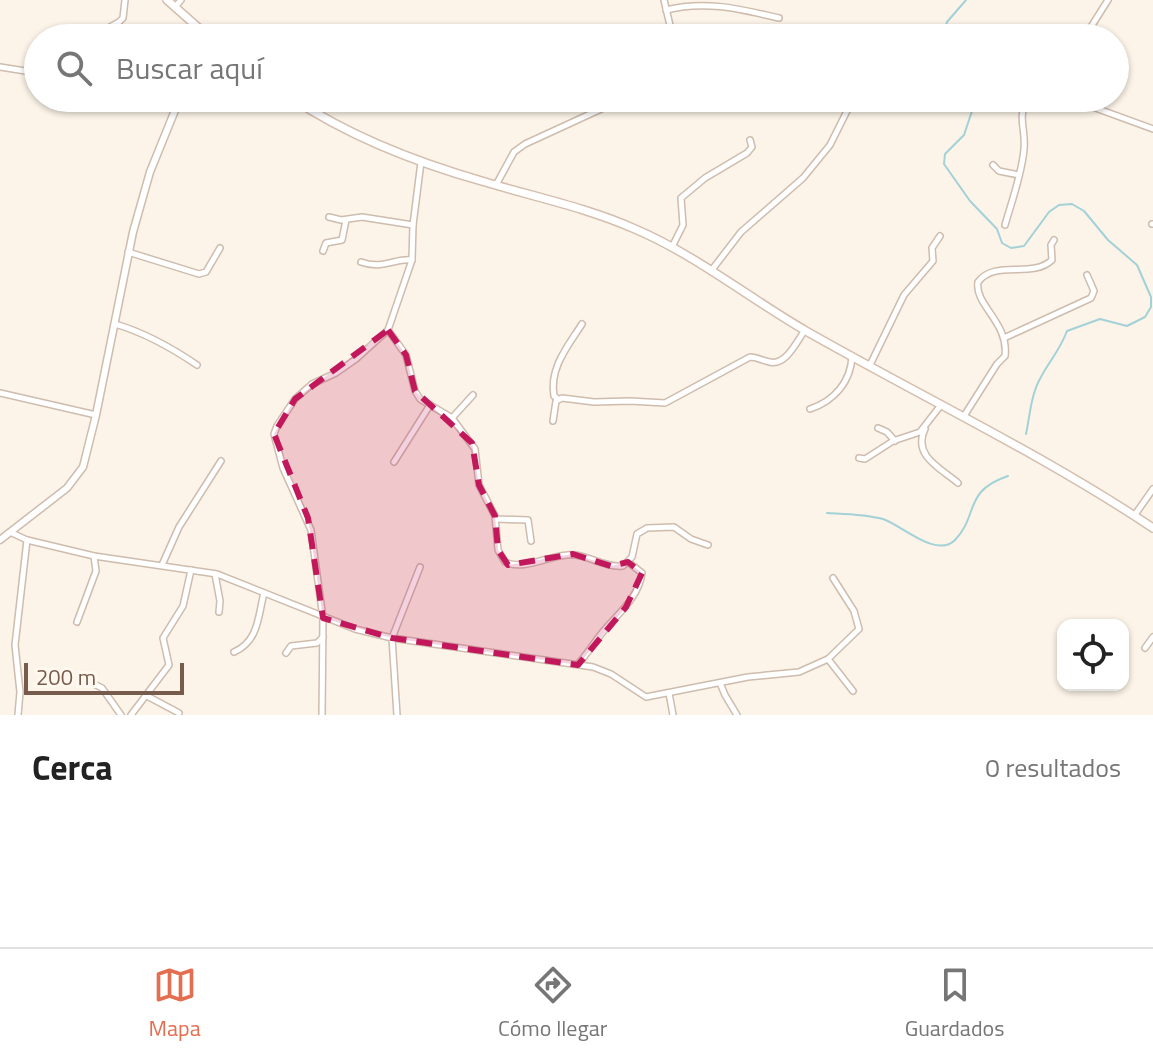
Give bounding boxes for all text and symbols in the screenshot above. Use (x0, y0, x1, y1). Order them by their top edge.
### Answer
search box (24, 24, 1129, 112)
text: Buscar aquí (116, 45, 263, 91)
icon: search (52, 46, 96, 90)
map controls (1057, 619, 1129, 691)
button: locate (1057, 619, 1129, 691)
scale bar (24, 659, 184, 695)
text: 200 m (36, 660, 96, 694)
text: Cerca (32, 741, 113, 793)
text: 0 resultados (985, 748, 1121, 787)
tab: Mapa (149, 963, 201, 1045)
tab: Cómo llegar (498, 963, 607, 1045)
tab: Guardados (905, 963, 1004, 1045)

